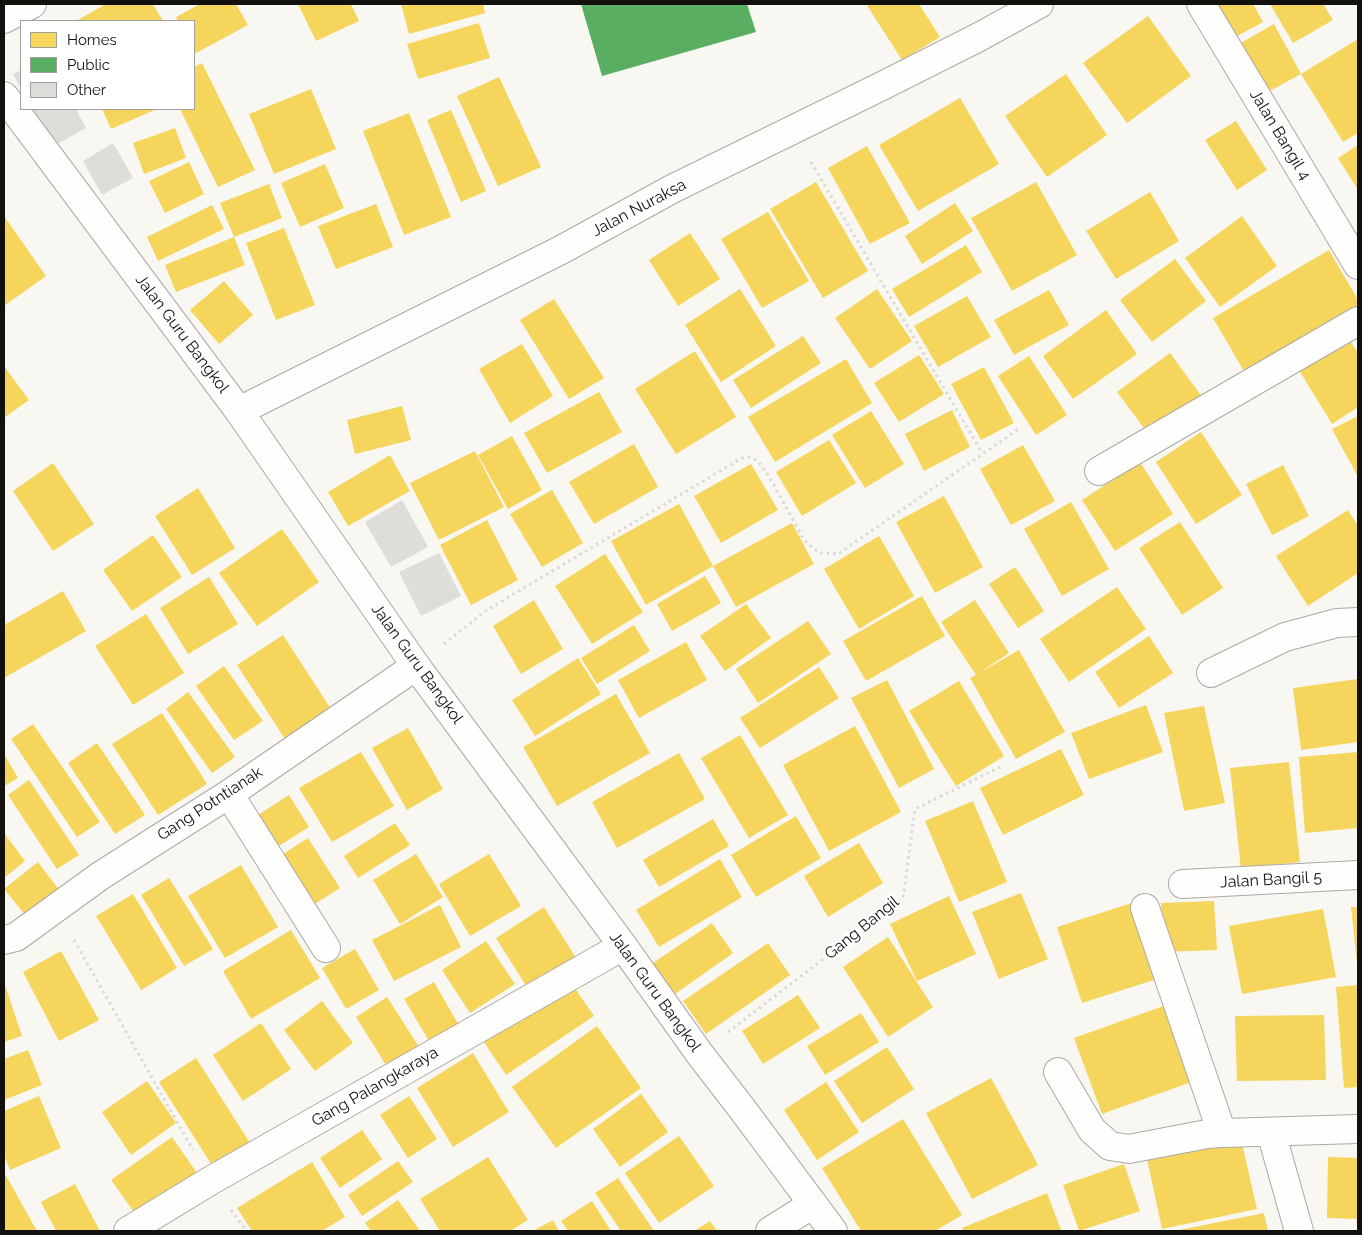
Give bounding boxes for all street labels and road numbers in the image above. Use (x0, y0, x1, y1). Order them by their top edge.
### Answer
street label: Jalan Bangil 4 (1246, 86, 1314, 184)
street label: Jalan Nuraksa (589, 175, 689, 241)
street label: Jalan Guru Bangkol (131, 271, 233, 397)
street label: Jalan Guru Bangkol (367, 600, 467, 728)
street label: Gang Potntianak (154, 763, 266, 845)
street label: Jalan Bangil 5 (1220, 868, 1322, 892)
street label: Gang Bangil (821, 892, 903, 964)
street label: Jalan Guru Bangkol (605, 928, 705, 1056)
street label: Gang Palangkaraya (308, 1043, 442, 1131)

